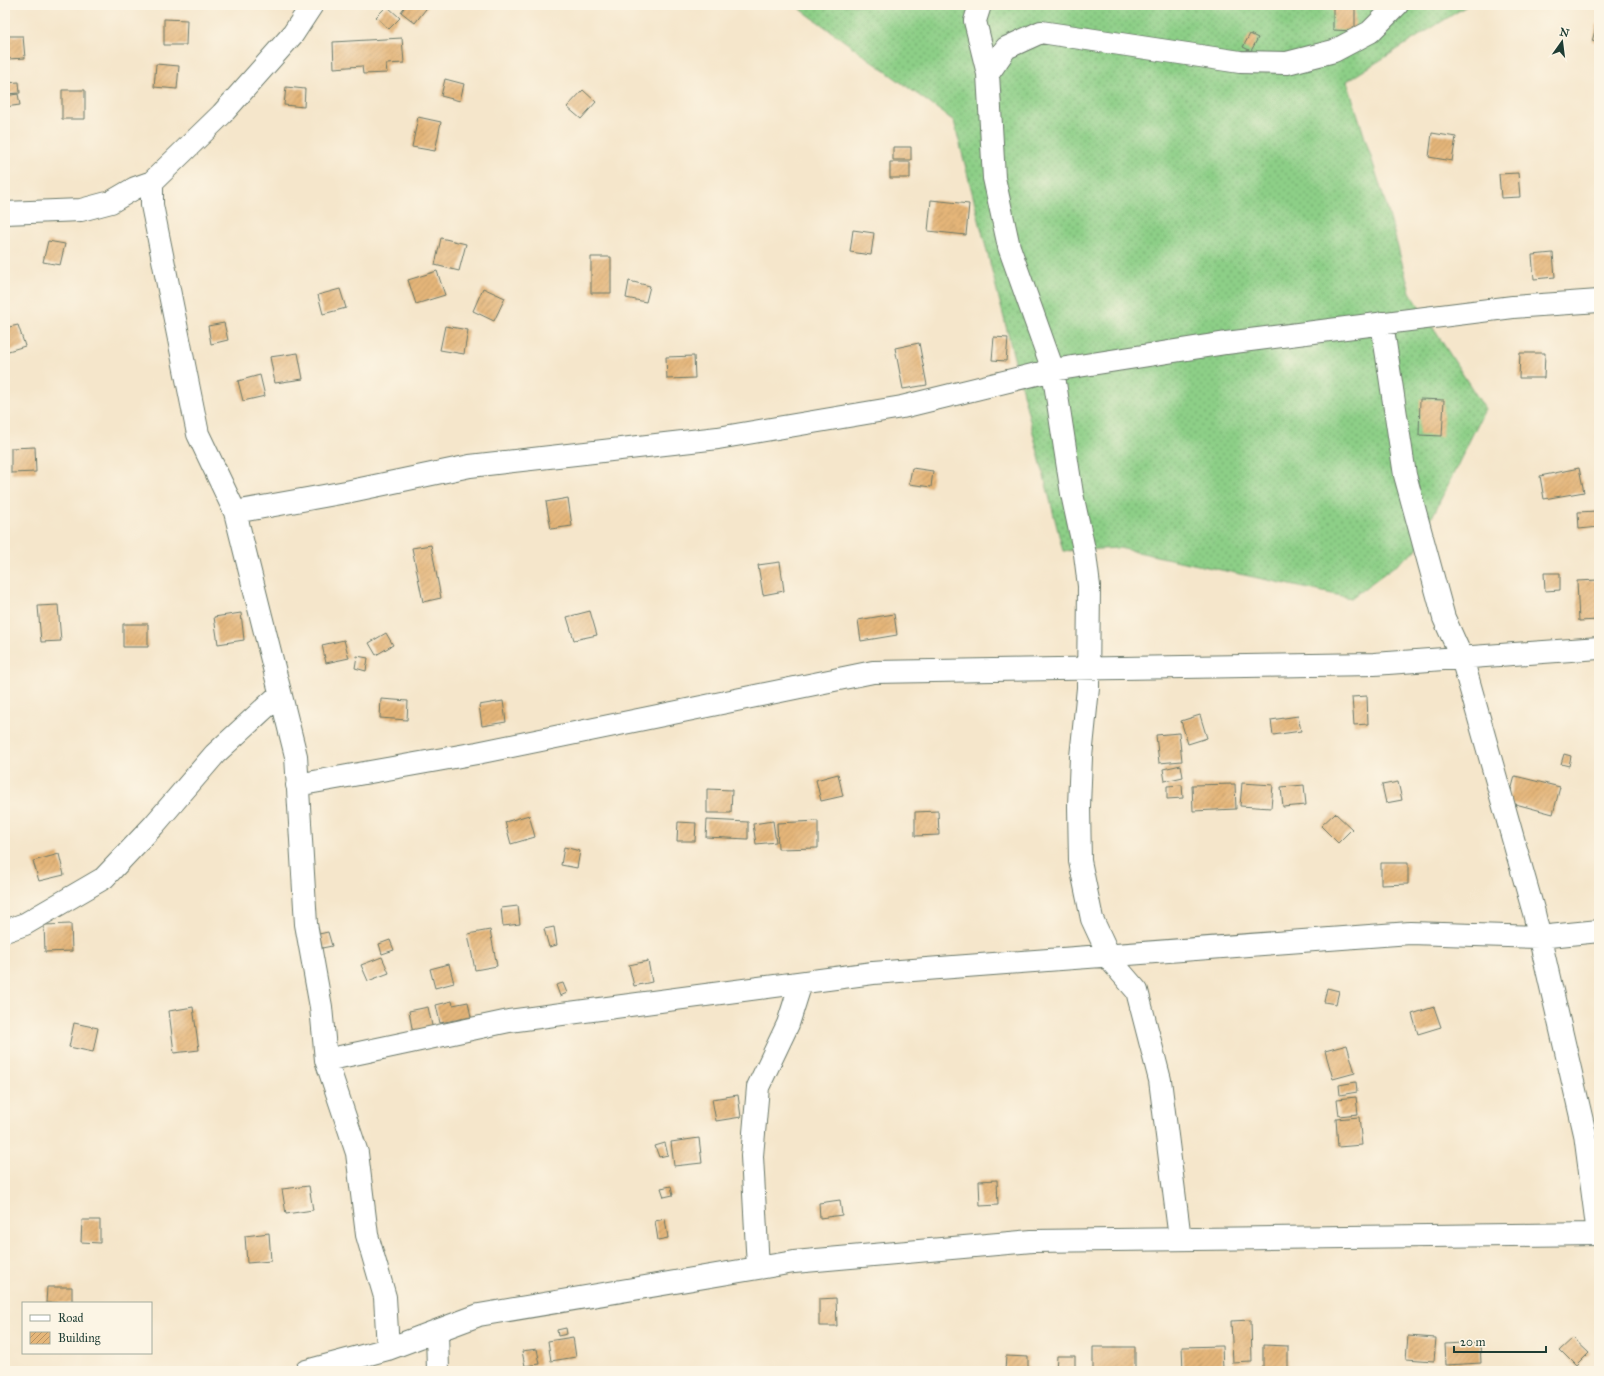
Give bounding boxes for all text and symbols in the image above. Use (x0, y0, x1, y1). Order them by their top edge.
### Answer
north arrow (1542, 22, 1582, 62)
text: N (1558, 25, 1571, 40)
legend (22, 1302, 152, 1354)
text: Road (58, 1311, 84, 1325)
scale bar (1454, 1328, 1546, 1354)
text: Building (58, 1331, 101, 1346)
text: 20 m (1460, 1335, 1486, 1349)

